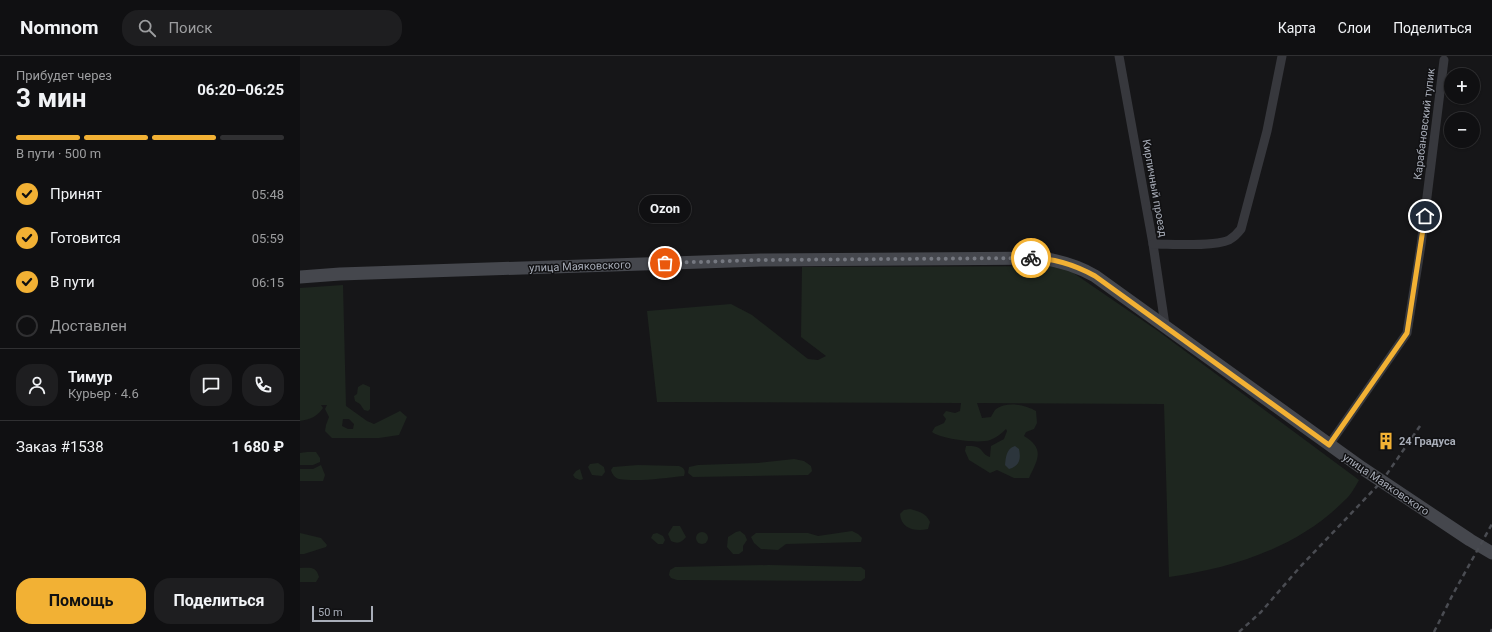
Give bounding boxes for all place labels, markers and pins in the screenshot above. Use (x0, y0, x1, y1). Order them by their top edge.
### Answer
callout: Ozon (639, 195, 691, 223)
pin (1408, 199, 1442, 233)
pin (648, 246, 682, 280)
building icon: 24 Градуса (1376, 431, 1396, 451)
place label: 24 Градуса (1399, 435, 1456, 448)

